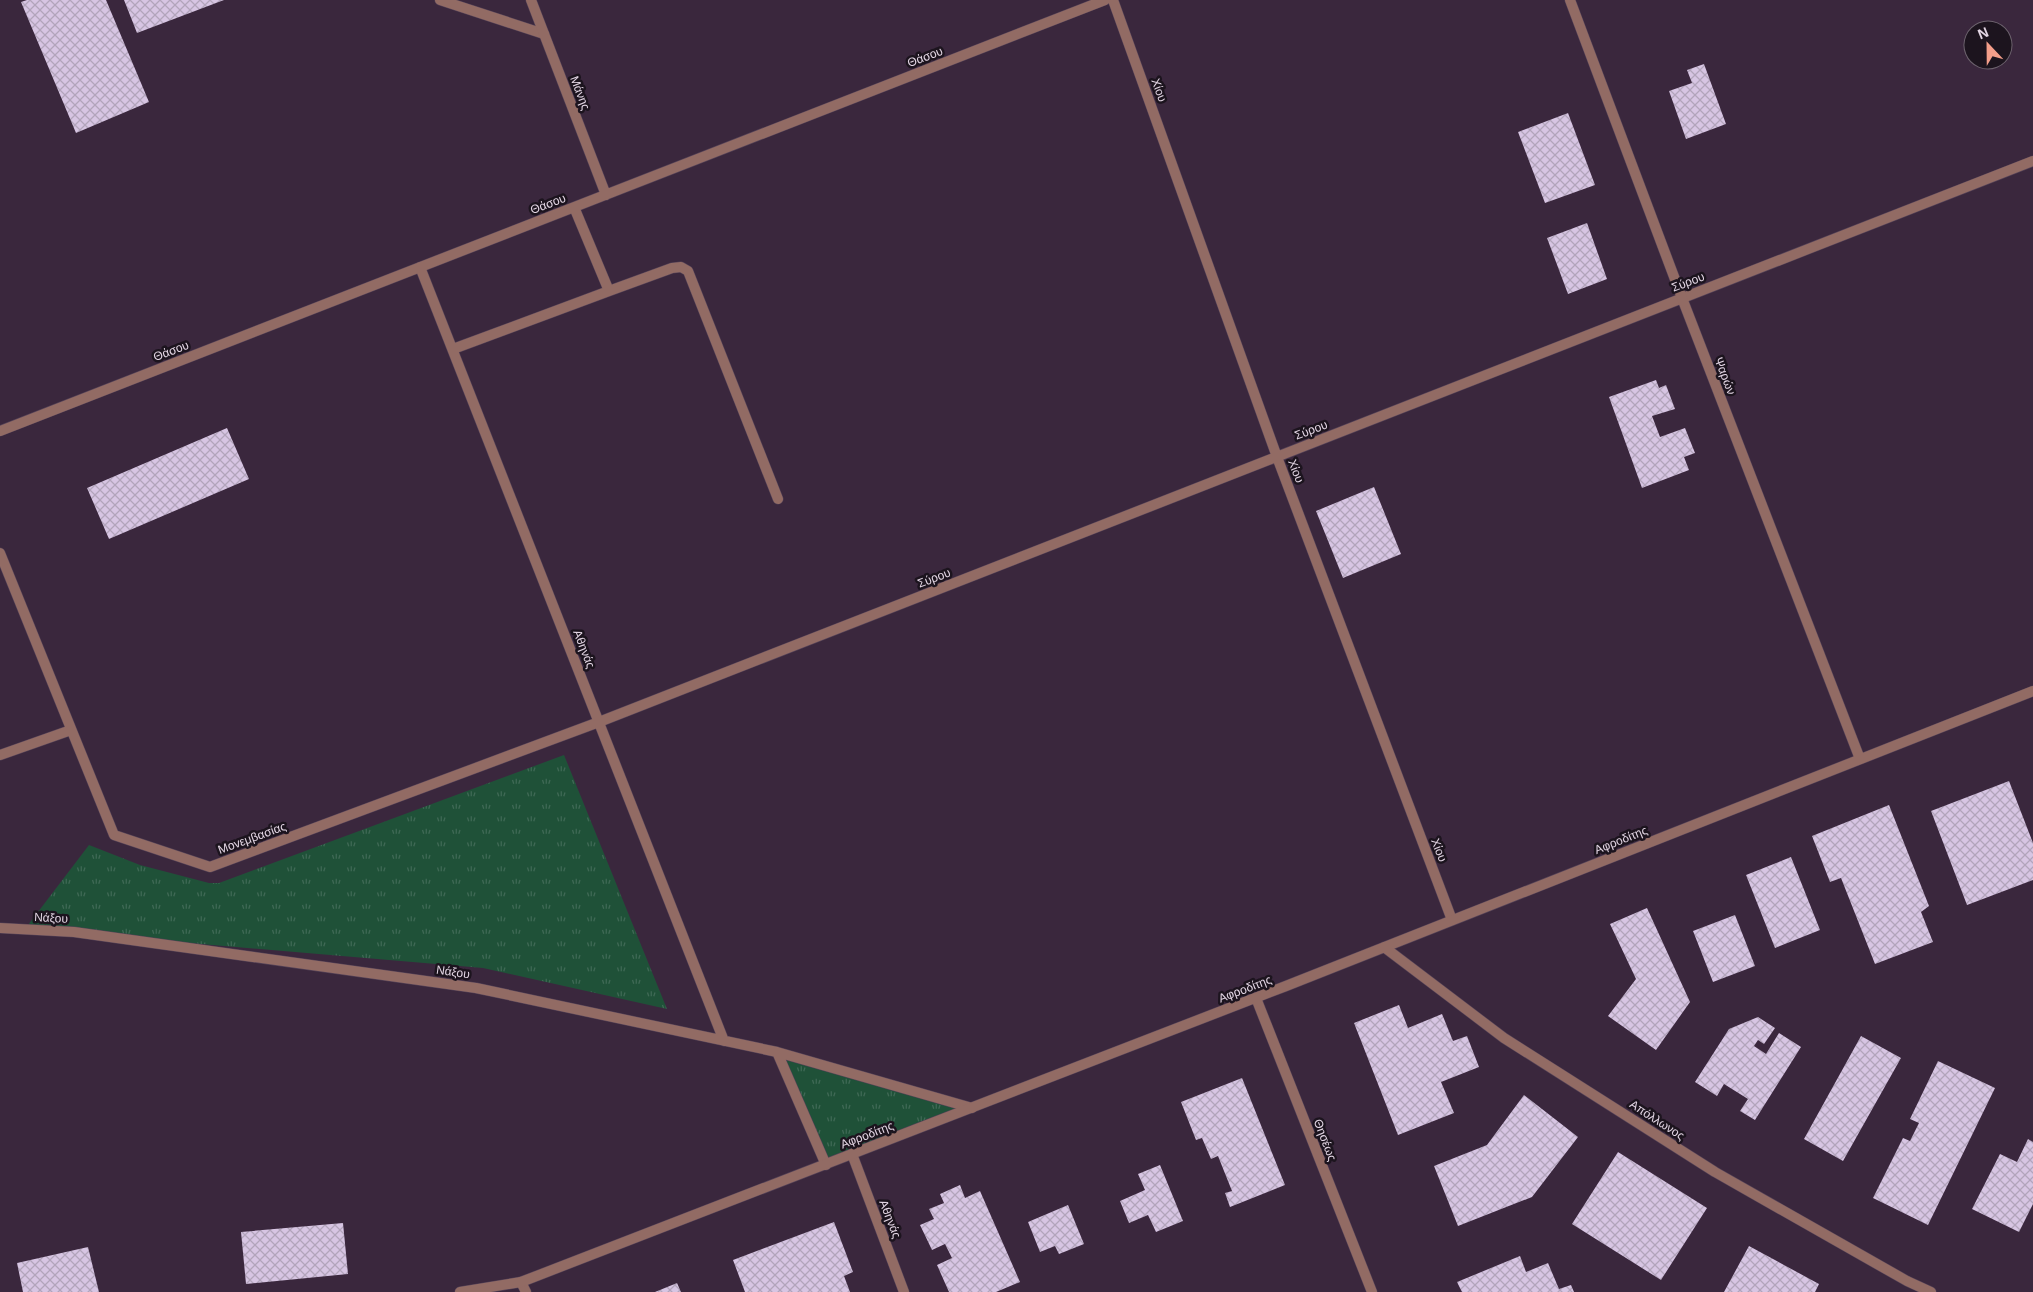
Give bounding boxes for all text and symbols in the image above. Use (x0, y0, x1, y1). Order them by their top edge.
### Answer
north arrow (1963, 20, 2013, 70)
text: N (1975, 24, 1991, 42)
street label: Θάσου (905, 44, 945, 70)
street label: Μάνης (567, 74, 593, 112)
street label: Χίου (1148, 76, 1170, 104)
street label: Θάσου (528, 191, 568, 217)
street label: Σύρου (1670, 269, 1706, 295)
street label: Θάσου (151, 338, 191, 364)
street label: Ψαρών (1712, 355, 1738, 397)
street label: Σύρου (1293, 417, 1329, 443)
street label: Χίου (1285, 457, 1307, 485)
street label: Σύρου (916, 565, 952, 591)
street label: Αθηνάς (570, 628, 598, 670)
street label: Movεμβασίας (216, 819, 288, 857)
street label: Αφροδίτης (1592, 823, 1650, 857)
street label: Χίου (1428, 836, 1450, 864)
street label: Νάξου (34, 910, 68, 926)
street label: Νάξου (435, 963, 471, 981)
street label: Αφροδίτης (1216, 972, 1274, 1006)
street label: Απόλλωνος (1627, 1097, 1687, 1143)
street label: Θησέως (1311, 1117, 1339, 1163)
street label: Αφροδίτης (838, 1118, 896, 1152)
street label: Αθηνάς (876, 1198, 904, 1240)

